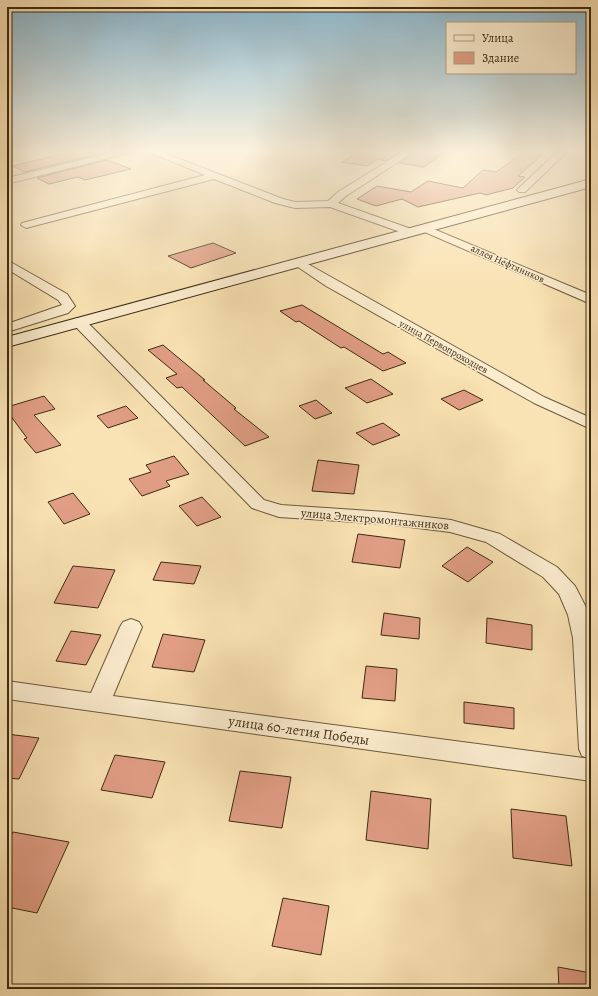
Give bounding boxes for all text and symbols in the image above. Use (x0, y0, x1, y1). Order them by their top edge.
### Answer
legend (446, 22, 576, 74)
text: Улица (482, 30, 514, 46)
text: Здание (482, 50, 519, 66)
street label: аллея Нефтяников (468, 241, 547, 287)
street label: улица Первопроходцев (396, 316, 491, 377)
street label: улица Электромонтажников (299, 504, 450, 533)
street label: улица 60-летия Победы (226, 711, 370, 750)

